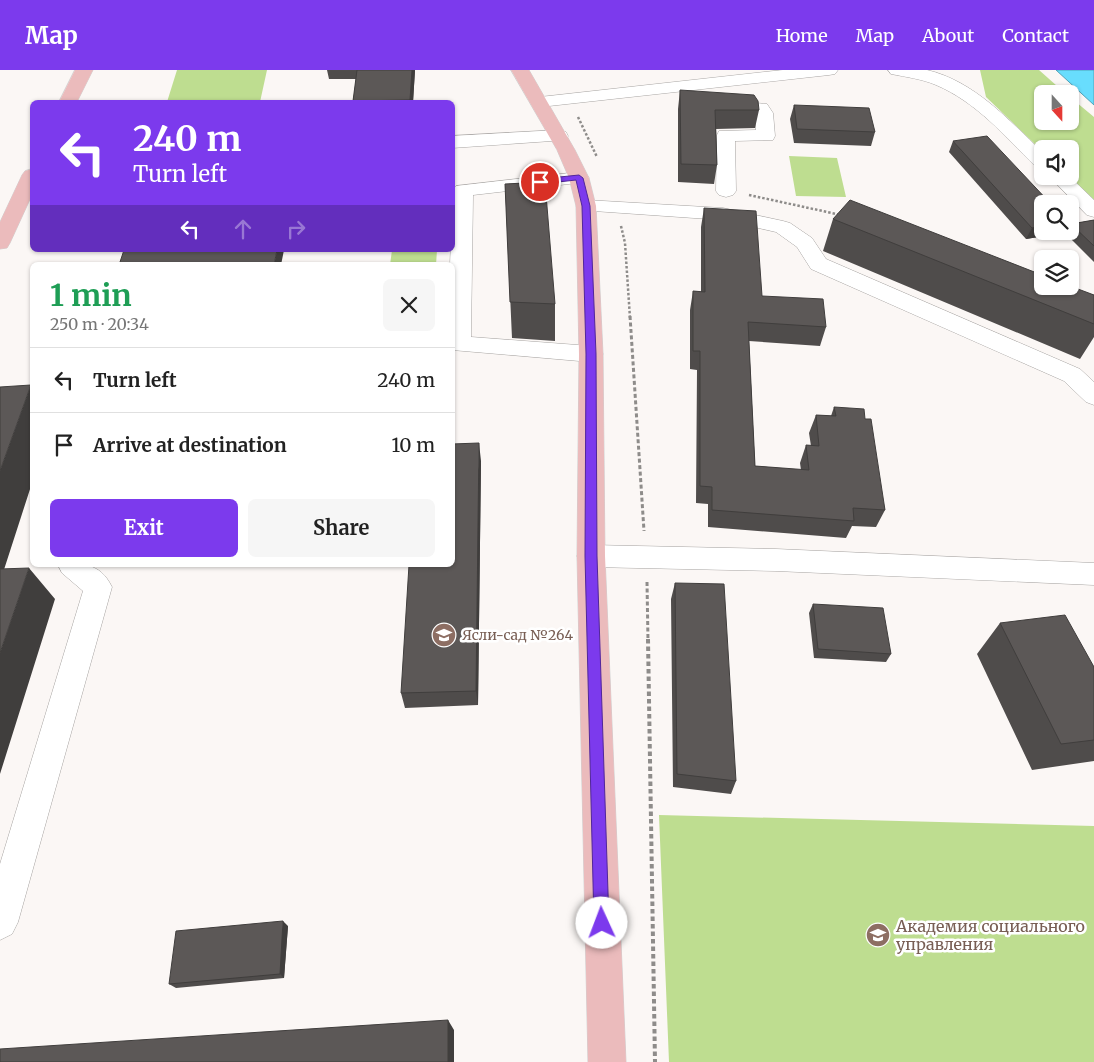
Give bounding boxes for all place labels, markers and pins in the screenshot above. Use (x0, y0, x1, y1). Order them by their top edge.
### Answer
pin (519, 161, 561, 203)
school or university icon: Ясли-сад №264 (431, 622, 457, 648)
place label: Ясли-сад №264 (462, 626, 573, 644)
place label: Академия социального управления (895, 916, 1085, 954)
school or university icon: Академия социального управления (865, 922, 891, 948)

